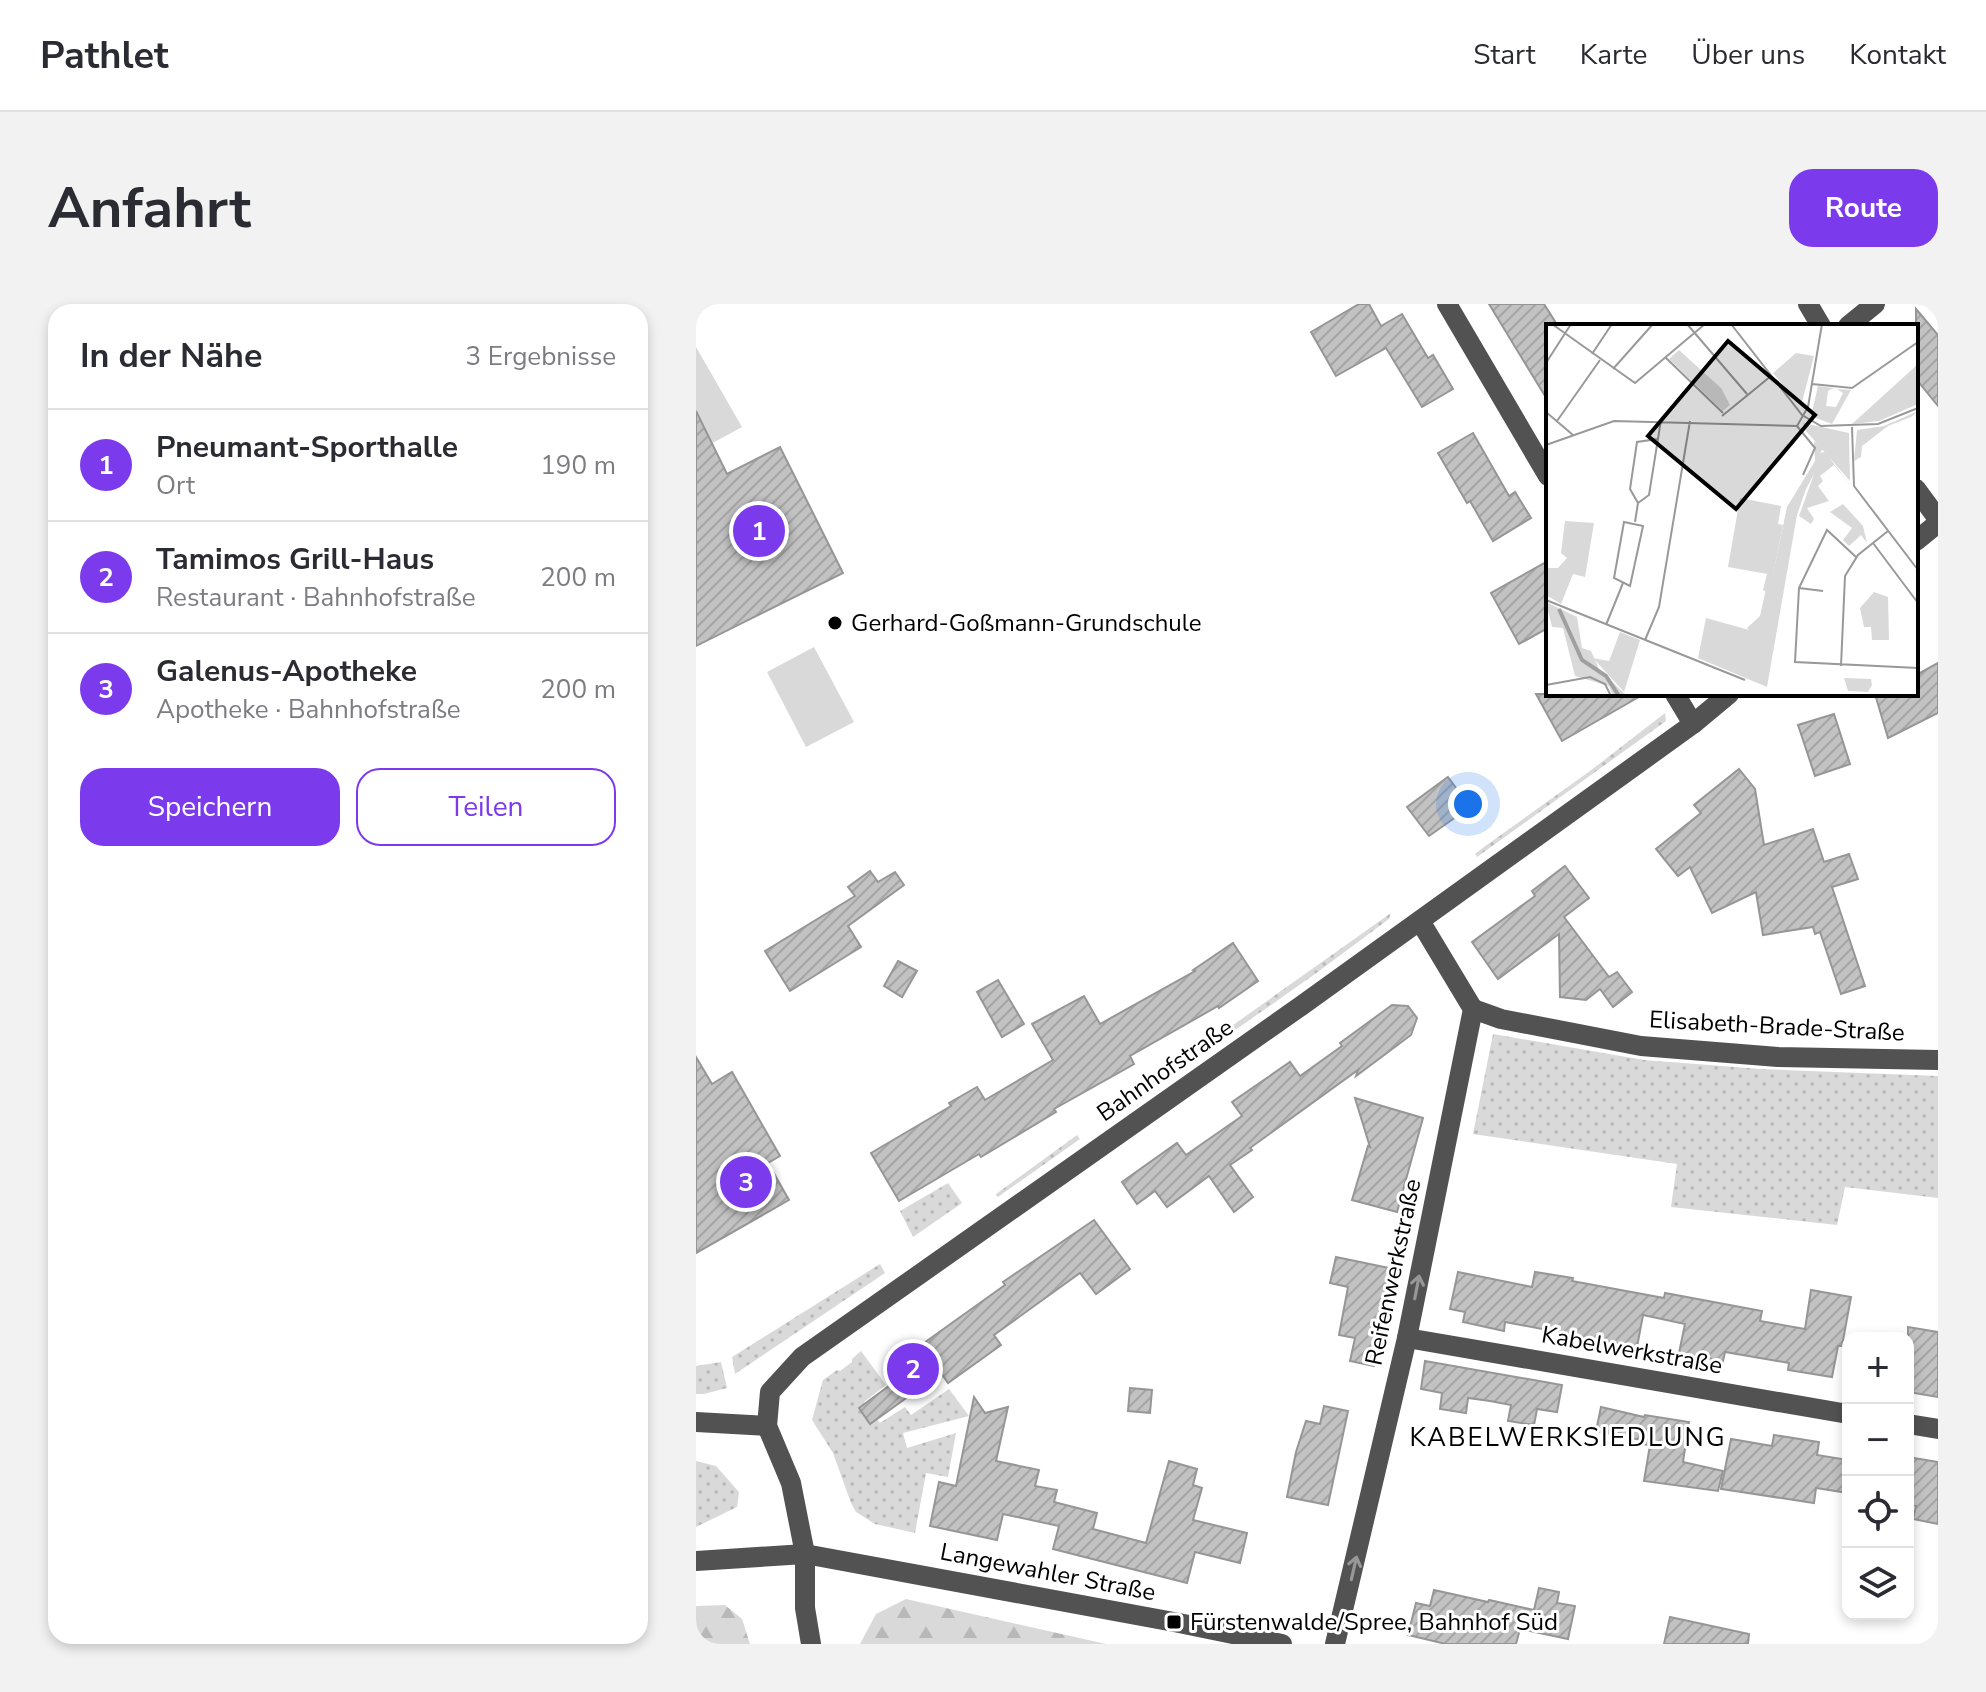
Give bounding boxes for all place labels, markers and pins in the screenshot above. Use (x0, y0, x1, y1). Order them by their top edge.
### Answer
pin: 1 (733, 501, 785, 561)
place label: Gerhard-Goßmann-Grundschule (851, 607, 1202, 639)
marker: Gerhard-Goßmann-Grundschule (826, 614, 844, 632)
pin: 3 (720, 1152, 772, 1212)
pin: 2 (887, 1339, 939, 1399)
place label: Fürstenwalde/Spree, Bahnhof Süd (1190, 1606, 1558, 1638)
marker: Fürstenwalde/Spree, Bahnhof Süd (1165, 1613, 1183, 1631)

